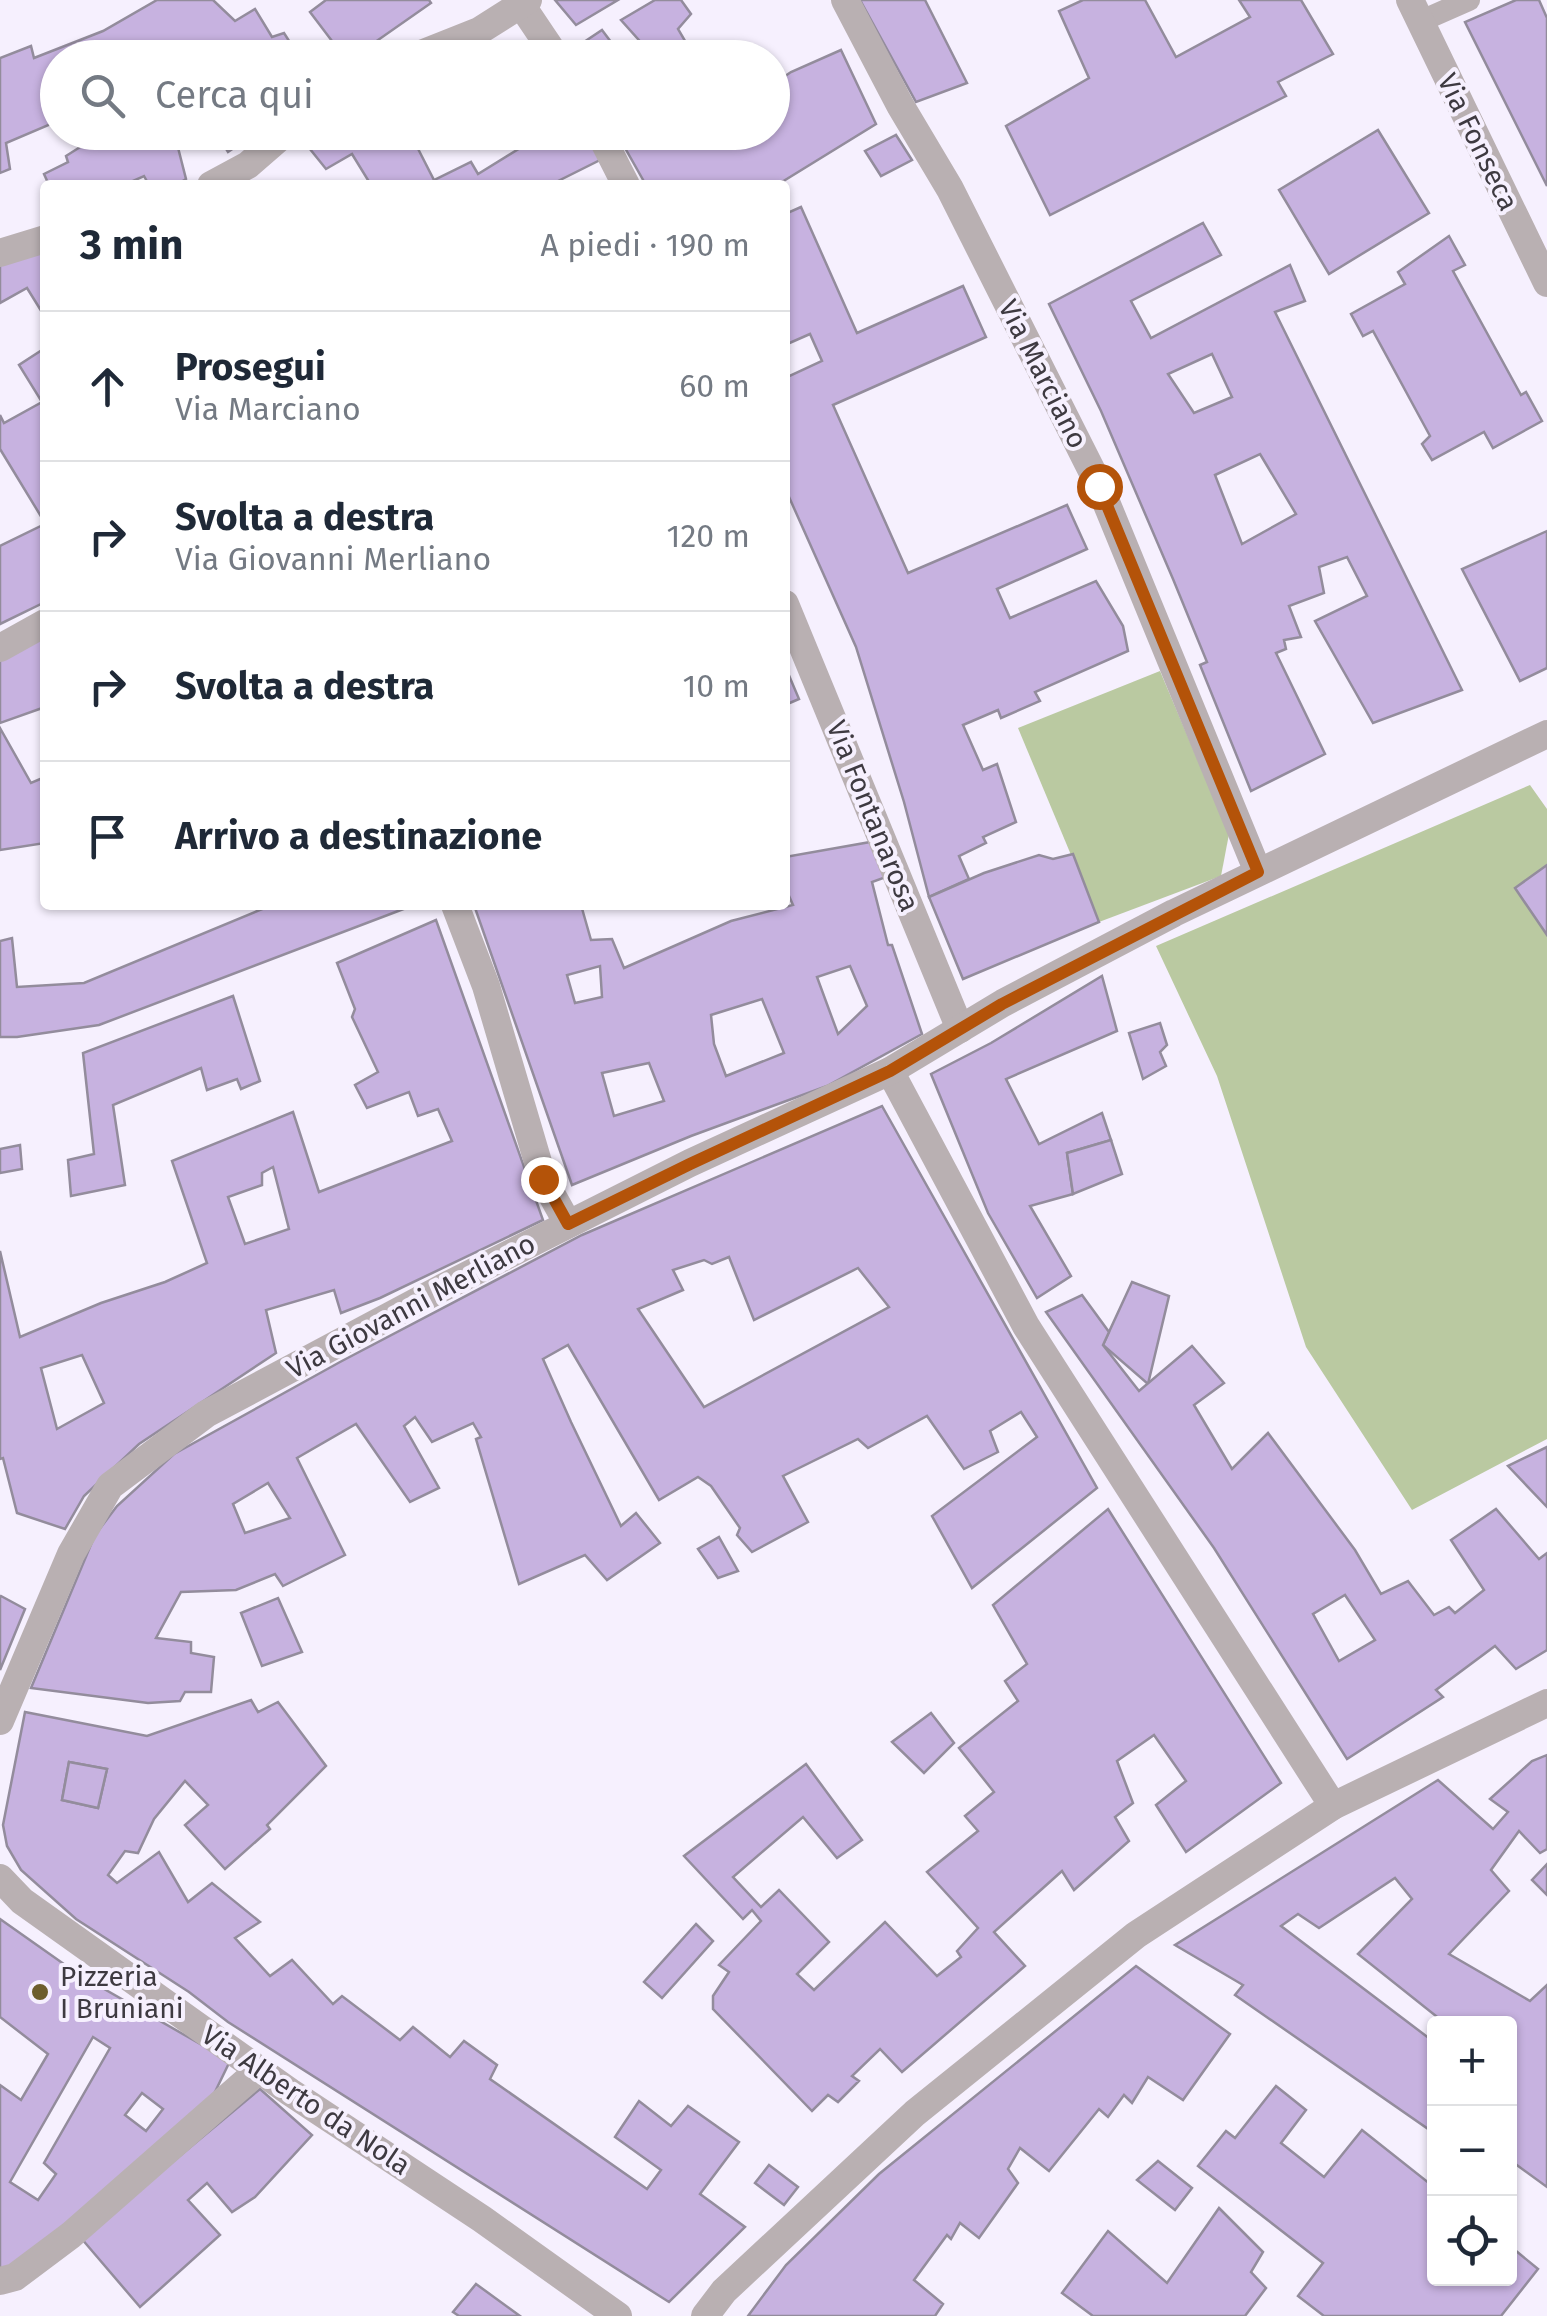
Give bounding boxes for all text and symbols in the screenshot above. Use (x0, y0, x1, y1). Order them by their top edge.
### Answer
search box (40, 40, 790, 150)
icon: search (75, 68, 130, 123)
street label: Via Fonseca (1431, 68, 1525, 216)
text: Cerca qui (155, 72, 314, 118)
text: 3 min (80, 220, 183, 270)
text: A piedi · 190 m (540, 226, 750, 264)
street label: Via Marciano (991, 294, 1095, 454)
text: Prosegui (175, 344, 326, 390)
icon: ahead (80, 359, 135, 414)
text: 60 m (679, 367, 750, 405)
text: Via Marciano (175, 390, 361, 428)
route start (1077, 464, 1123, 510)
text: Svolta a destra (175, 494, 434, 540)
icon: right (80, 509, 135, 564)
text: 120 m (667, 517, 750, 555)
text: Via Giovanni Merliano (175, 540, 491, 578)
icon: right (80, 659, 135, 714)
text: Svolta a destra (175, 663, 434, 709)
text: 10 m (682, 667, 750, 705)
street label: Via Fontanarosa (820, 716, 926, 916)
icon: arrive (80, 809, 135, 864)
text: Arrivo a destinazione (175, 813, 542, 859)
route end (521, 1157, 567, 1203)
street label: Via Giovanni Merliano (281, 1227, 541, 1385)
place label: Pizzeria I Bruniani (60, 1960, 184, 2025)
marker: Pizzeria I Bruniani (29, 1981, 51, 2003)
map controls (1427, 2016, 1517, 2286)
button: + (1427, 2016, 1517, 2106)
street label: Via Alberto da Nola (195, 2018, 417, 2182)
button: − (1427, 2106, 1517, 2196)
button: locate (1427, 2196, 1517, 2286)

